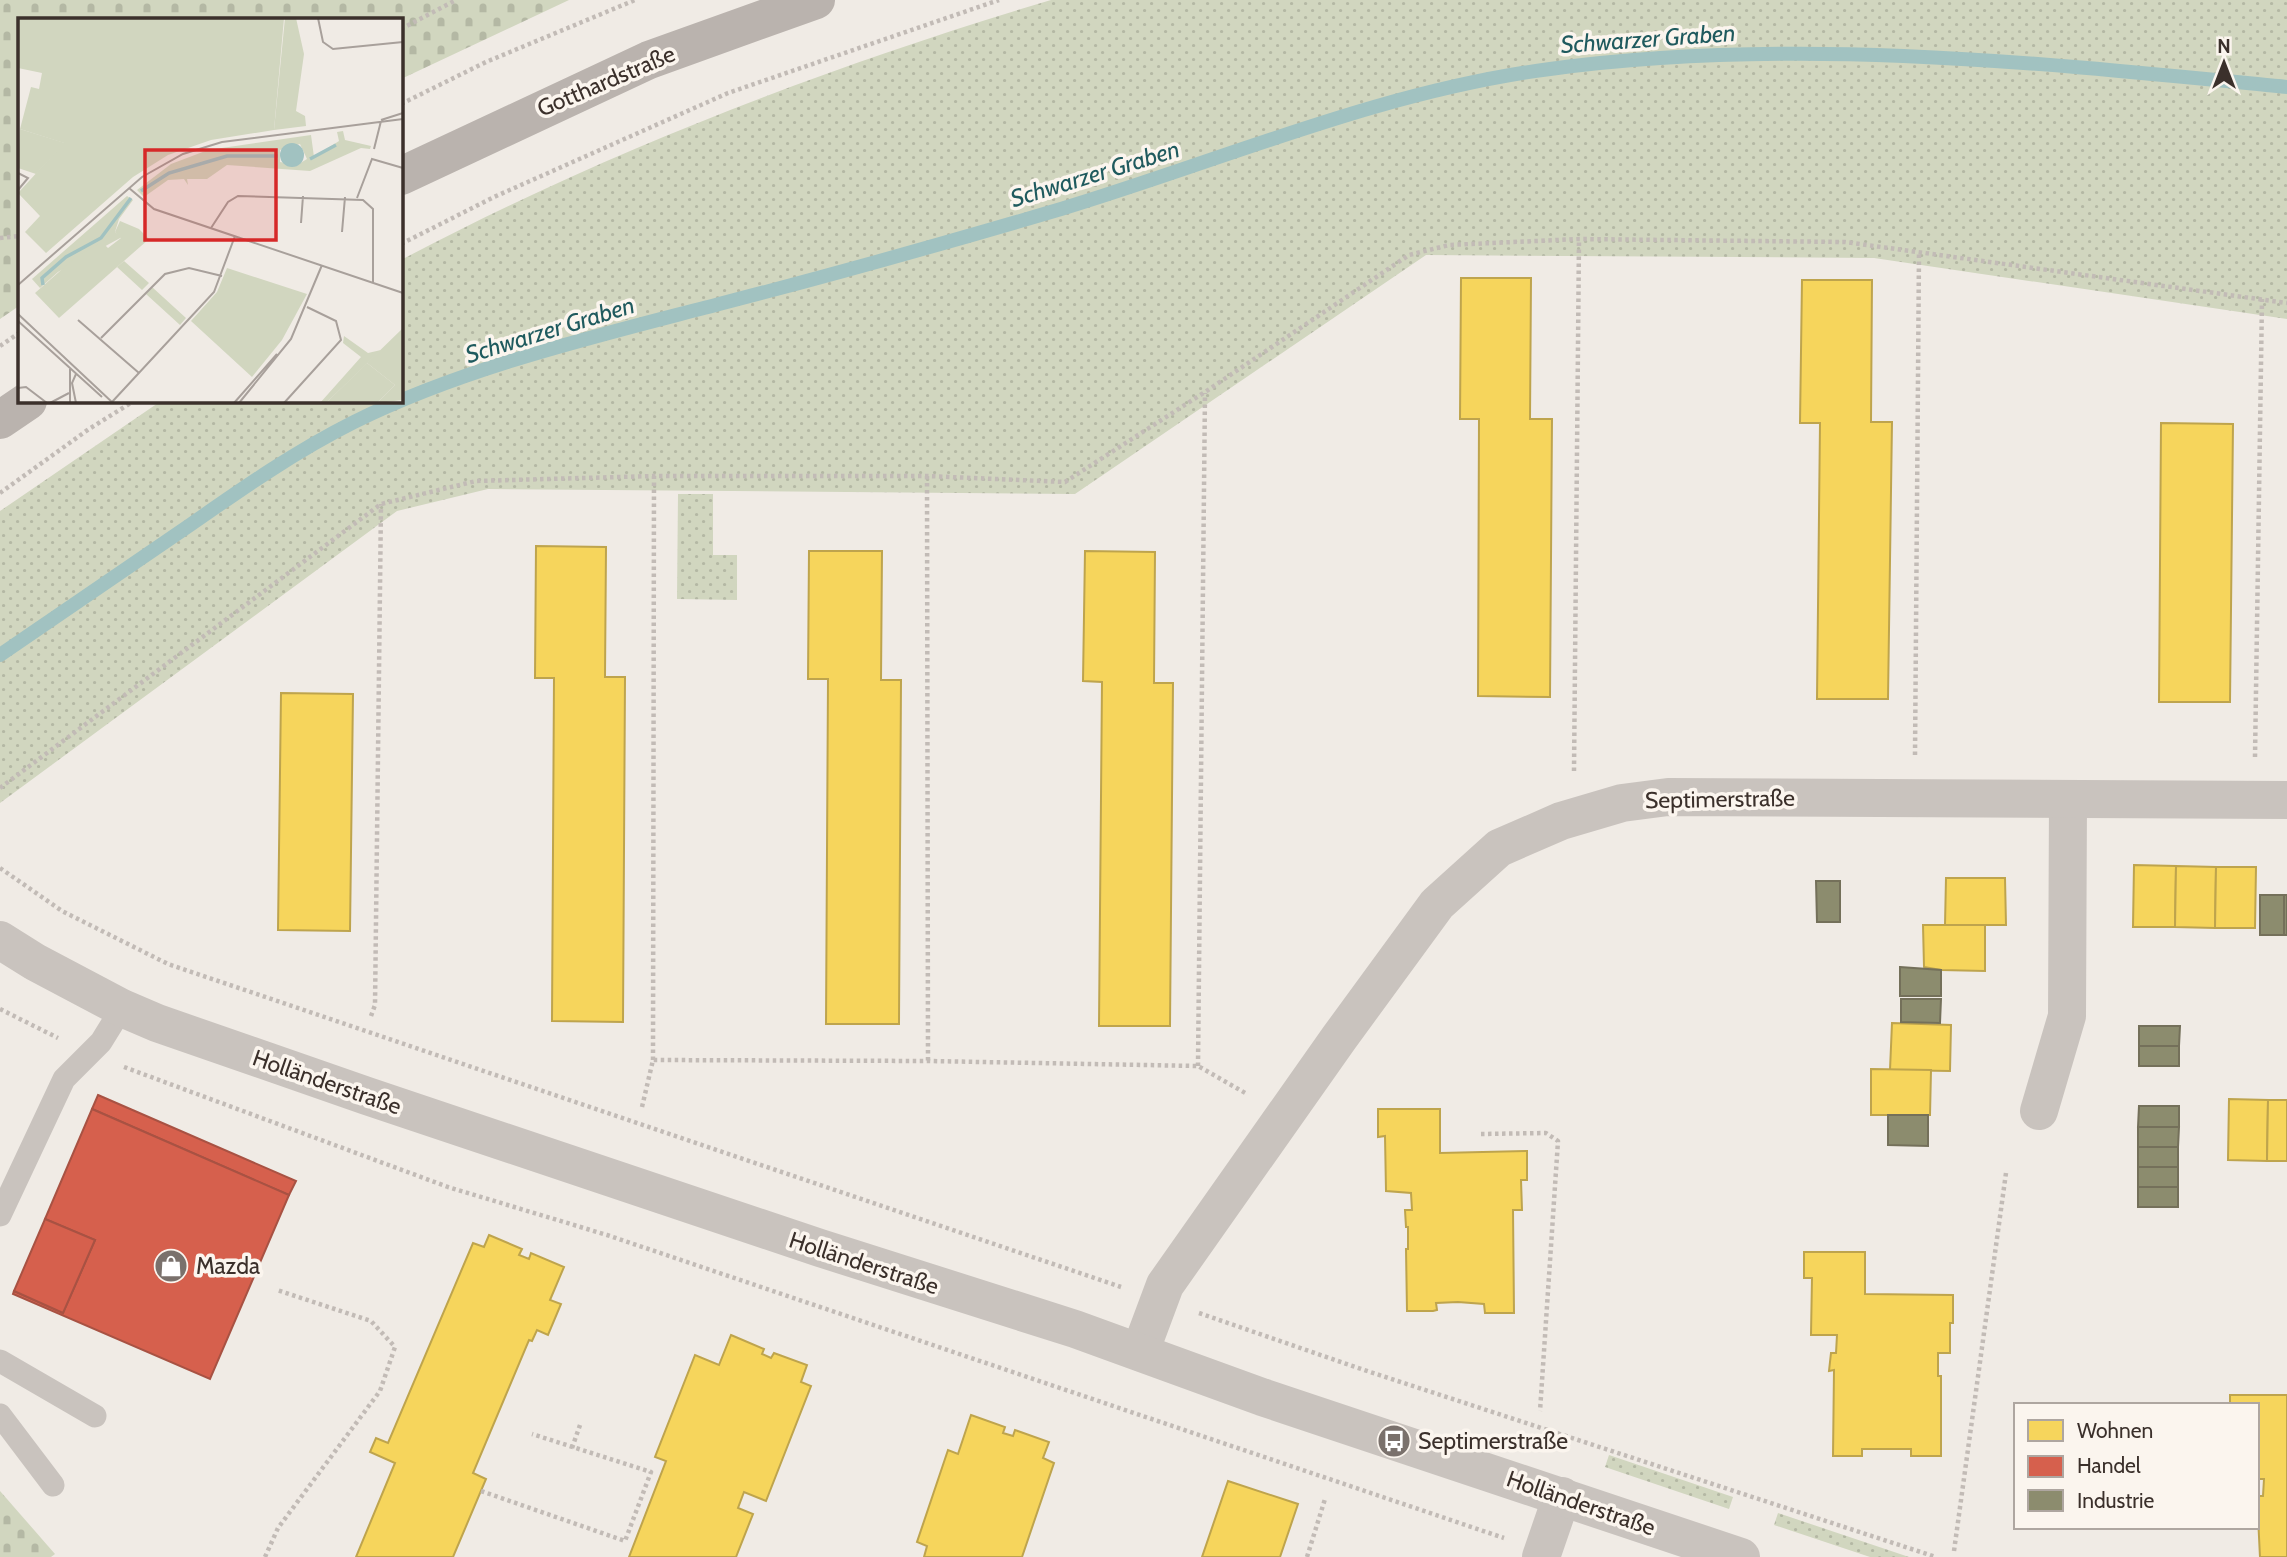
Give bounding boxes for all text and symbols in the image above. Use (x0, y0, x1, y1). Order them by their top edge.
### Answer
inset map (18, 18, 402, 402)
water label: Schwarzer Graben (1560, 18, 1736, 59)
north arrow (2189, 28, 2259, 98)
text: N (2217, 35, 2231, 58)
street label: Gotthardstraße (533, 39, 679, 123)
water label: Schwarzer Graben (1007, 134, 1183, 213)
water label: Schwarzer Graben (462, 290, 638, 369)
street label: Septimerstraße (1645, 784, 1795, 814)
street label: Holländerstraße (249, 1043, 405, 1121)
street label: Holländerstraße (786, 1226, 942, 1300)
shop icon: Mazda (152, 1247, 190, 1285)
place label: Mazda (196, 1252, 260, 1280)
legend (2014, 1403, 2259, 1529)
text: Wohnen (2077, 1418, 2153, 1443)
bus stop icon: Septimerstraße (1375, 1422, 1413, 1460)
place label: Septimerstraße (1418, 1427, 1568, 1455)
text: Handel (2077, 1453, 2141, 1478)
street label: Holländerstraße (1503, 1464, 1659, 1542)
text: Industrie (2077, 1488, 2154, 1513)

